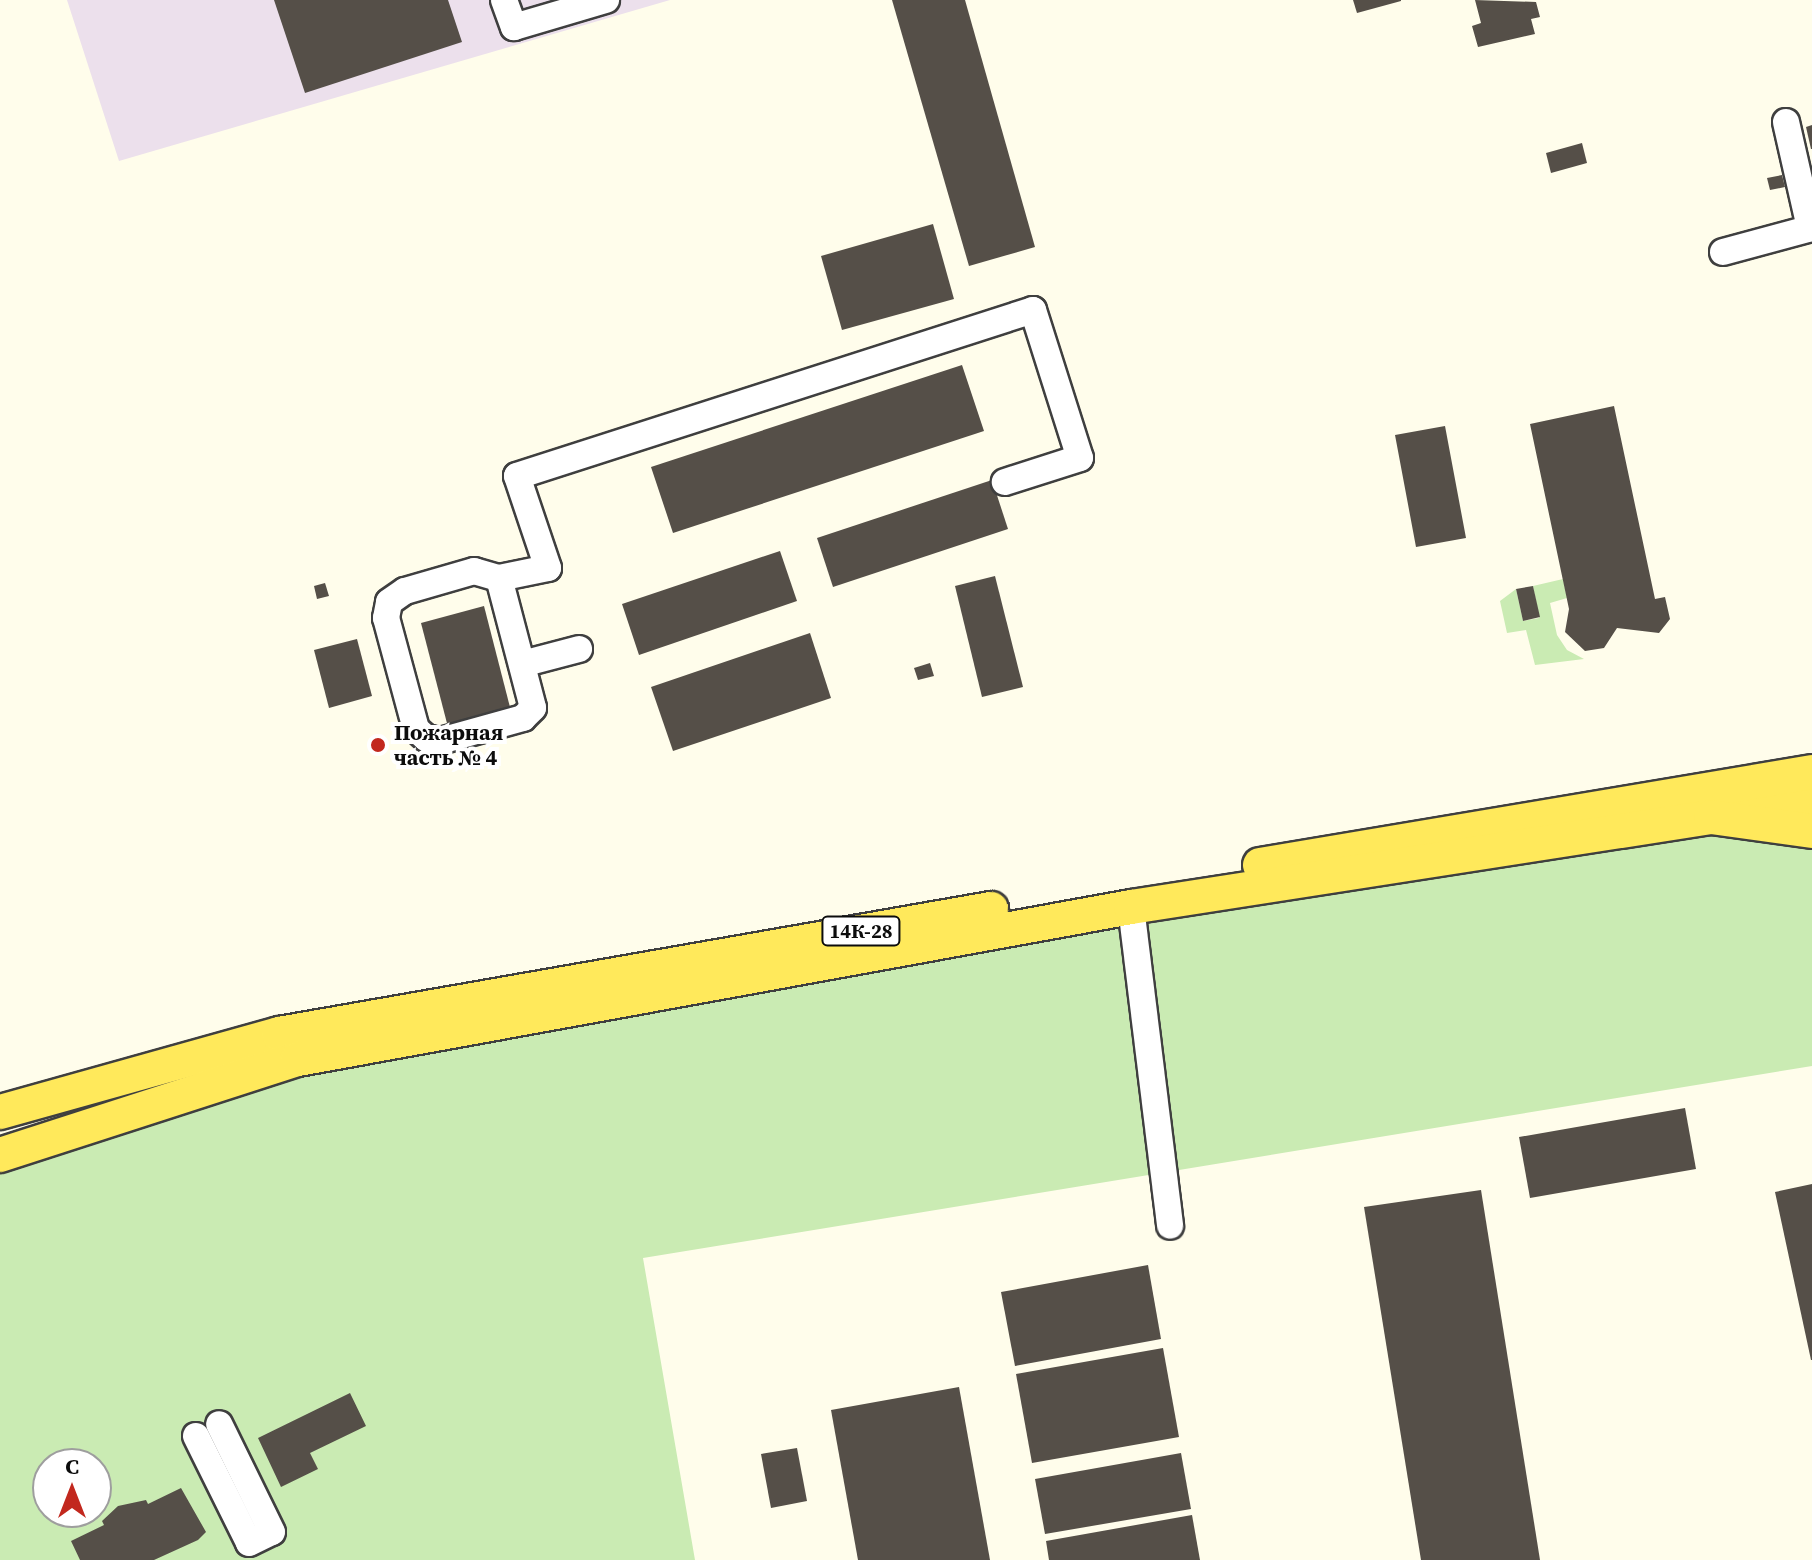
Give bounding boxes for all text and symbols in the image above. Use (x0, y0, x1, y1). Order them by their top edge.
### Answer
place label: Пожарная часть № 4 (394, 719, 503, 770)
marker: Пожарная часть № 4 (369, 736, 387, 754)
road number: 14К-28 (821, 915, 901, 947)
north arrow (32, 1448, 112, 1528)
text: С (65, 1451, 79, 1481)

